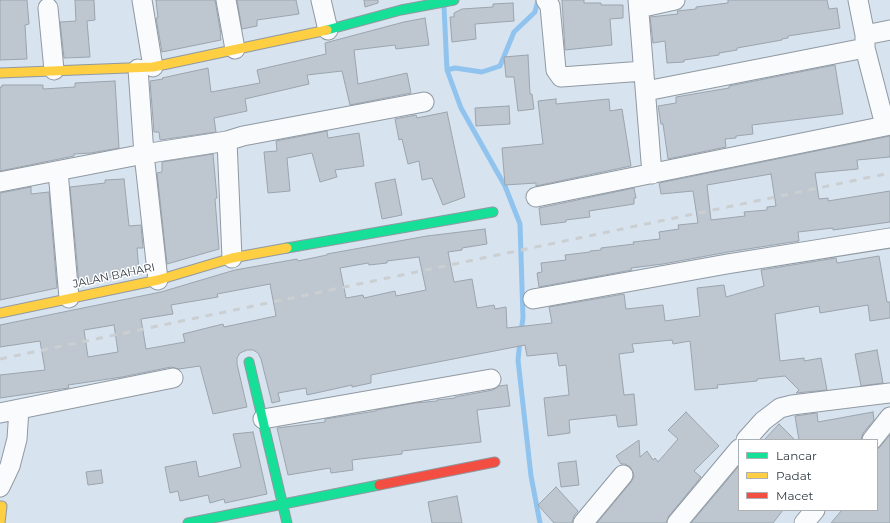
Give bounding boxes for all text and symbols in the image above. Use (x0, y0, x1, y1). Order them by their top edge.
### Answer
street label: JALAN BAHARI (72, 261, 156, 291)
legend (738, 439, 878, 511)
text: Lancar (776, 448, 817, 463)
text: Padat (776, 468, 812, 483)
text: Macet (776, 488, 813, 503)

